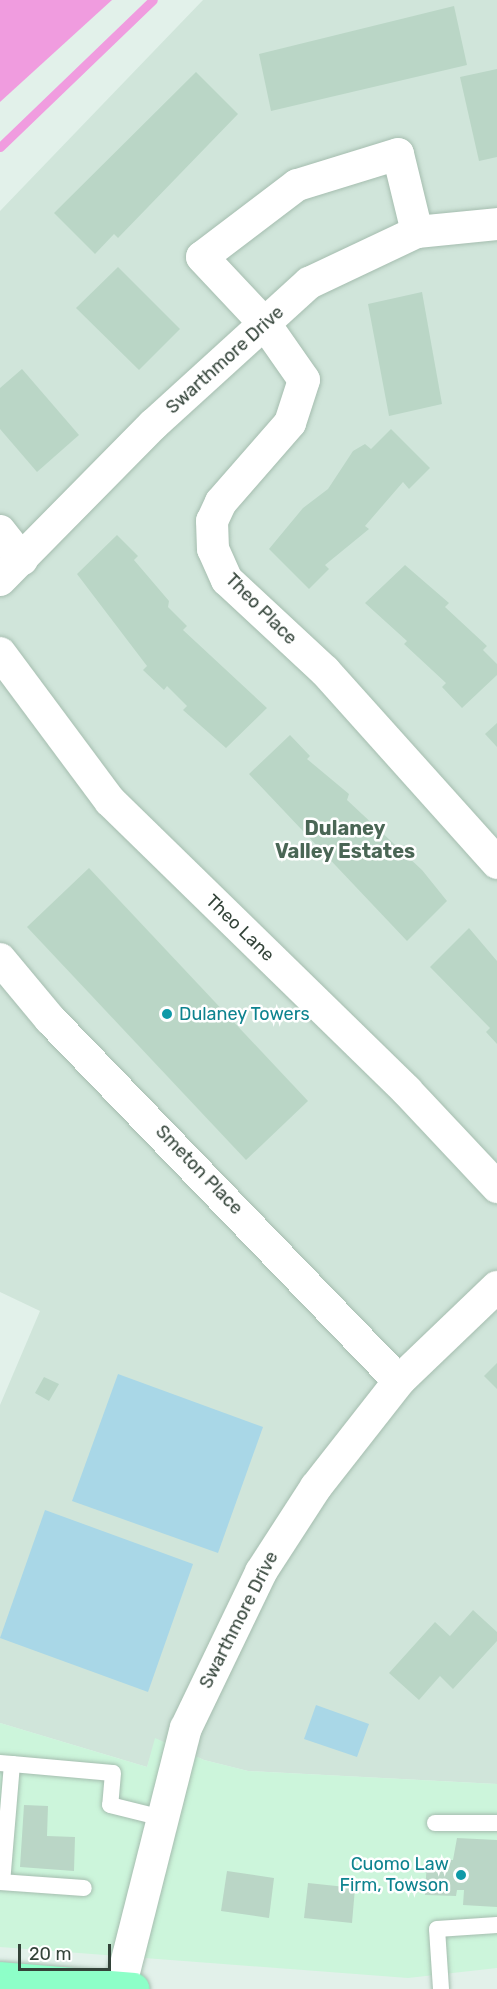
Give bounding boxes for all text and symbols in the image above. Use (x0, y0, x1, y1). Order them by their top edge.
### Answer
street label: Swarthmore Drive (162, 301, 288, 419)
street label: Theo Place (221, 569, 301, 649)
district label: Dulaney Valley Estates (275, 817, 415, 864)
street label: Theo Lane (201, 890, 279, 966)
place label: Dulaney Towers (179, 1003, 311, 1025)
marker: Dulaney Towers (160, 1007, 174, 1021)
street label: Smeton Place (151, 1121, 247, 1219)
street label: Swarthmore Drive (195, 1548, 283, 1692)
place label: Cuomo Law Firm, Towson (339, 1854, 449, 1896)
marker: Cuomo Law Firm, Towson (454, 1868, 468, 1882)
scale bar (21, 1932, 114, 1970)
text: 20 m (29, 1943, 71, 1965)

